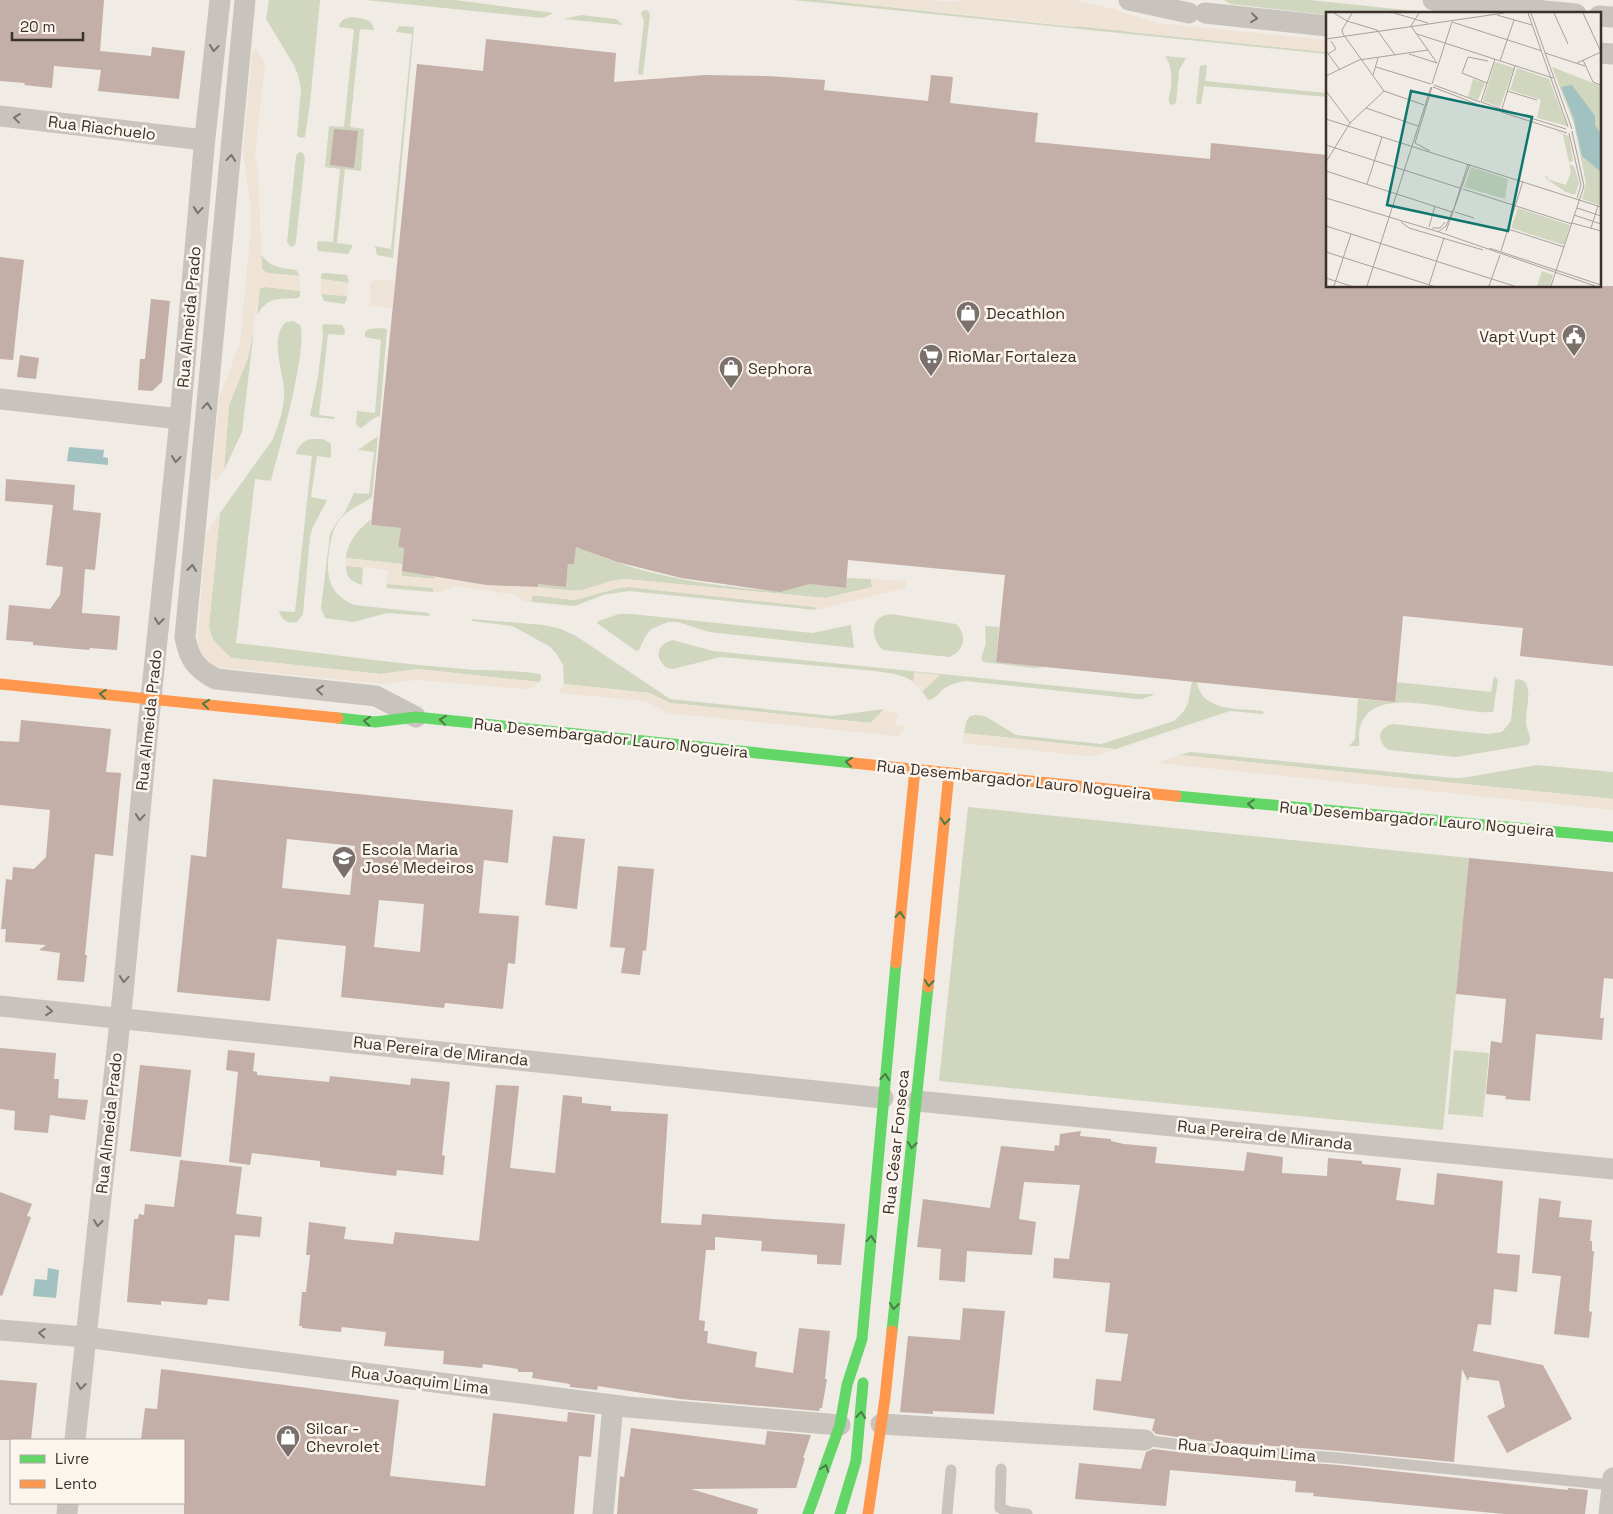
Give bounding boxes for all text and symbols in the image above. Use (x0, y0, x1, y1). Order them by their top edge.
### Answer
scale bar (12, 10, 84, 42)
one-way arrow (1250, 12, 1258, 23)
inset map (1326, 12, 1600, 288)
text: 20 m (20, 17, 55, 36)
one-way arrow (209, 45, 220, 53)
street label: Rua Riachuelo (47, 111, 157, 145)
one-way arrow (13, 113, 21, 124)
one-way arrow (225, 153, 236, 161)
one-way arrow (193, 206, 204, 214)
street label: Rua Almeida Prado (172, 245, 206, 389)
shop icon: Decathlon (955, 300, 981, 334)
place label: Decathlon (986, 303, 1065, 324)
public building icon: Vapt Vupt (1561, 323, 1587, 357)
place label: Vapt Vupt (1479, 326, 1556, 347)
supermarket icon: RioMar Fortaleza (918, 343, 944, 377)
place label: RioMar Fortaleza (948, 346, 1077, 367)
shop icon: Sephora (718, 355, 744, 389)
place label: Sephora (748, 358, 812, 379)
one-way arrow (201, 402, 212, 410)
one-way arrow (171, 455, 182, 463)
one-way arrow (186, 564, 197, 572)
one-way arrow (154, 617, 165, 625)
street label: Rua Almeida Prado (131, 648, 167, 792)
one-way arrow (316, 685, 324, 696)
one-way arrow (98, 689, 106, 700)
one-way arrow (201, 699, 209, 710)
street label: Rua Desembargador Lauro Nogueira (473, 713, 749, 763)
one-way arrow (439, 715, 447, 726)
one-way arrow (363, 716, 371, 727)
street label: Rua Desembargador Lauro Nogueira (876, 755, 1152, 805)
one-way arrow (844, 757, 852, 768)
street label: Rua Desembargador Lauro Nogueira (1279, 797, 1555, 841)
one-way arrow (1247, 798, 1255, 809)
one-way arrow (134, 813, 145, 821)
one-way arrow (940, 818, 951, 826)
place label: Escola Maria José Medeiros (362, 839, 474, 878)
school or university icon: Escola Maria José Medeiros (331, 845, 357, 879)
one-way arrow (894, 911, 905, 919)
one-way arrow (119, 975, 130, 983)
one-way arrow (924, 979, 935, 987)
one-way arrow (45, 1005, 53, 1016)
street label: Rua Pereira de Miranda (352, 1031, 530, 1071)
street label: Rua Almeida Prado (91, 1051, 127, 1195)
street label: Rua César Fonseca (878, 1069, 914, 1215)
one-way arrow (879, 1072, 890, 1080)
street label: Rua Pereira de Miranda (1176, 1115, 1354, 1155)
one-way arrow (907, 1141, 918, 1149)
one-way arrow (93, 1219, 104, 1227)
one-way arrow (865, 1234, 876, 1242)
one-way arrow (889, 1303, 900, 1311)
one-way arrow (38, 1328, 46, 1339)
street label: Rua Joaquim Lima (350, 1361, 490, 1399)
one-way arrow (76, 1382, 87, 1390)
one-way arrow (855, 1411, 866, 1419)
place label: Silcar - Chevrolet (306, 1418, 380, 1457)
shop icon: Silcar - Chevrolet (275, 1424, 301, 1458)
street label: Rua Joaquim Lima (1177, 1433, 1317, 1467)
legend (10, 1439, 185, 1504)
text: Livre (55, 1449, 89, 1468)
one-way arrow (819, 1464, 829, 1473)
text: Lento (55, 1474, 97, 1493)

